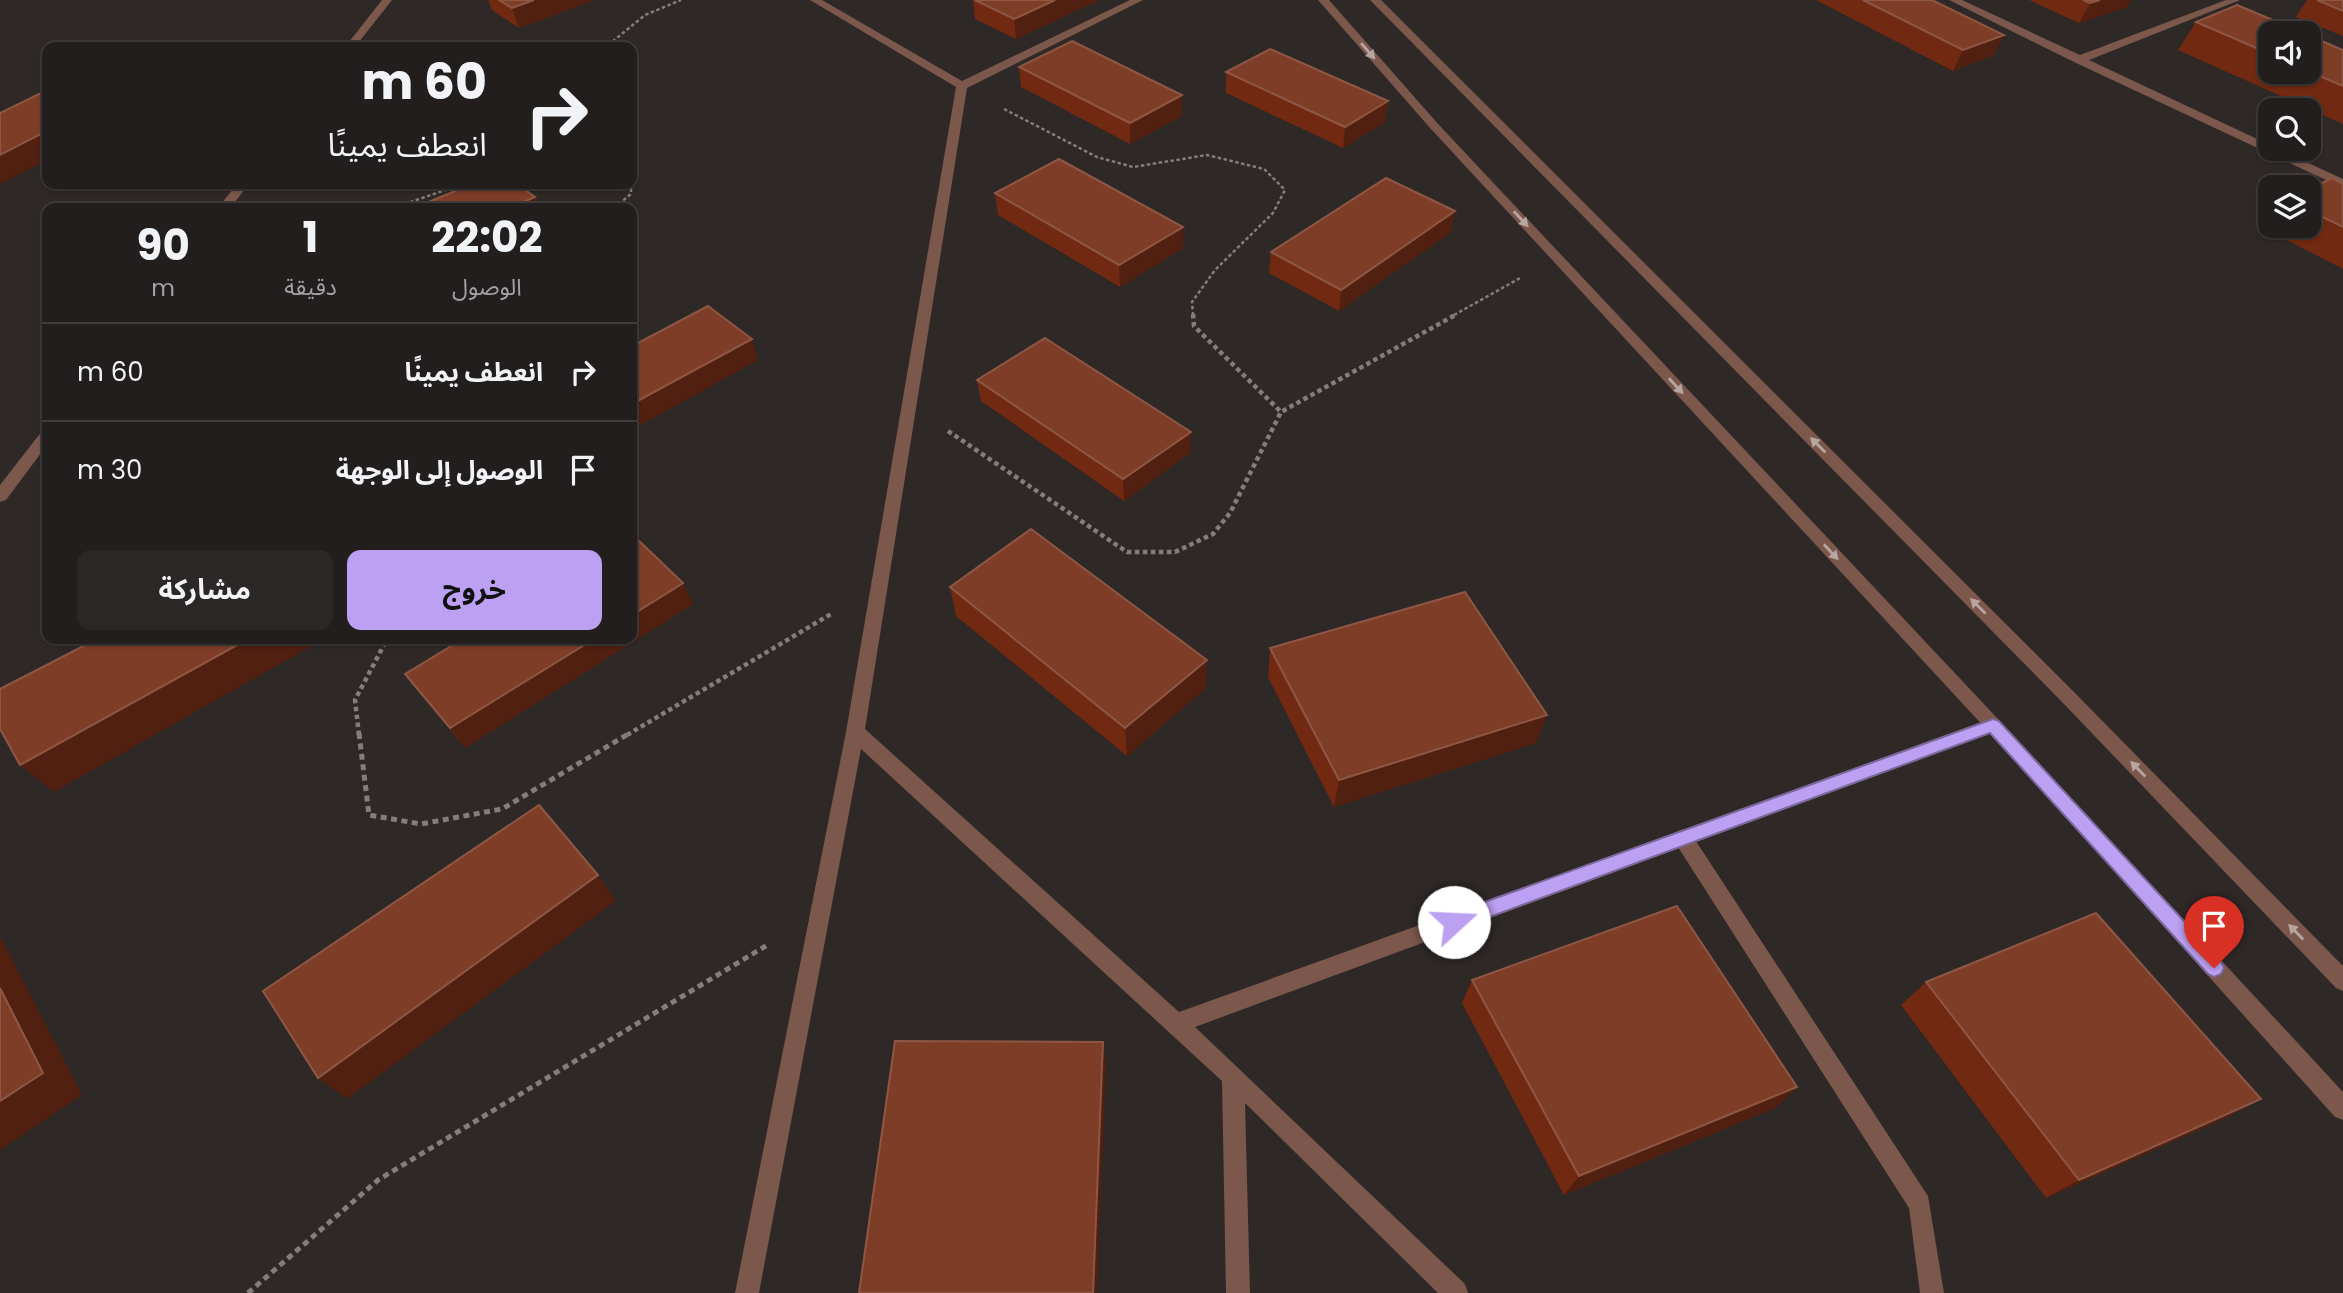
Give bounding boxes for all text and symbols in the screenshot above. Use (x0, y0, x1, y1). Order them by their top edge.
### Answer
map controls (2258, 21, 2321, 238)
button: sound (2258, 21, 2321, 84)
one-way arrow (1360, 42, 1376, 60)
text: 60 m (362, 48, 487, 116)
icon: right (511, 70, 602, 161)
button: search (2258, 98, 2321, 161)
text: انعطف يمينًا (327, 122, 487, 167)
button: layers (2258, 175, 2321, 238)
text: 1 (303, 208, 318, 267)
text: 22:02 (431, 208, 542, 267)
one-way arrow (1513, 210, 1529, 228)
text: 90 (137, 216, 190, 275)
text: دقيقة (284, 271, 337, 303)
text: الوصول (452, 271, 522, 303)
text: m (151, 272, 175, 304)
icon: right (564, 353, 602, 391)
text: 60 m (77, 354, 144, 390)
text: انعطف يمينًا (405, 354, 543, 390)
one-way arrow (1668, 377, 1684, 395)
one-way arrow (1810, 437, 1826, 454)
icon: arrive (564, 451, 602, 489)
text: 30 m (77, 452, 142, 488)
text: الوصول إلى الوجهة (336, 452, 543, 488)
one-way arrow (1823, 543, 1839, 560)
button: مشاركة (77, 550, 333, 630)
button: خروج (347, 550, 602, 630)
one-way arrow (1970, 599, 1987, 615)
one-way arrow (2129, 760, 2146, 777)
position arrow (1417, 885, 1491, 959)
pin (2184, 896, 2244, 968)
icon: arrive (2195, 907, 2233, 945)
one-way arrow (2288, 924, 2304, 941)

